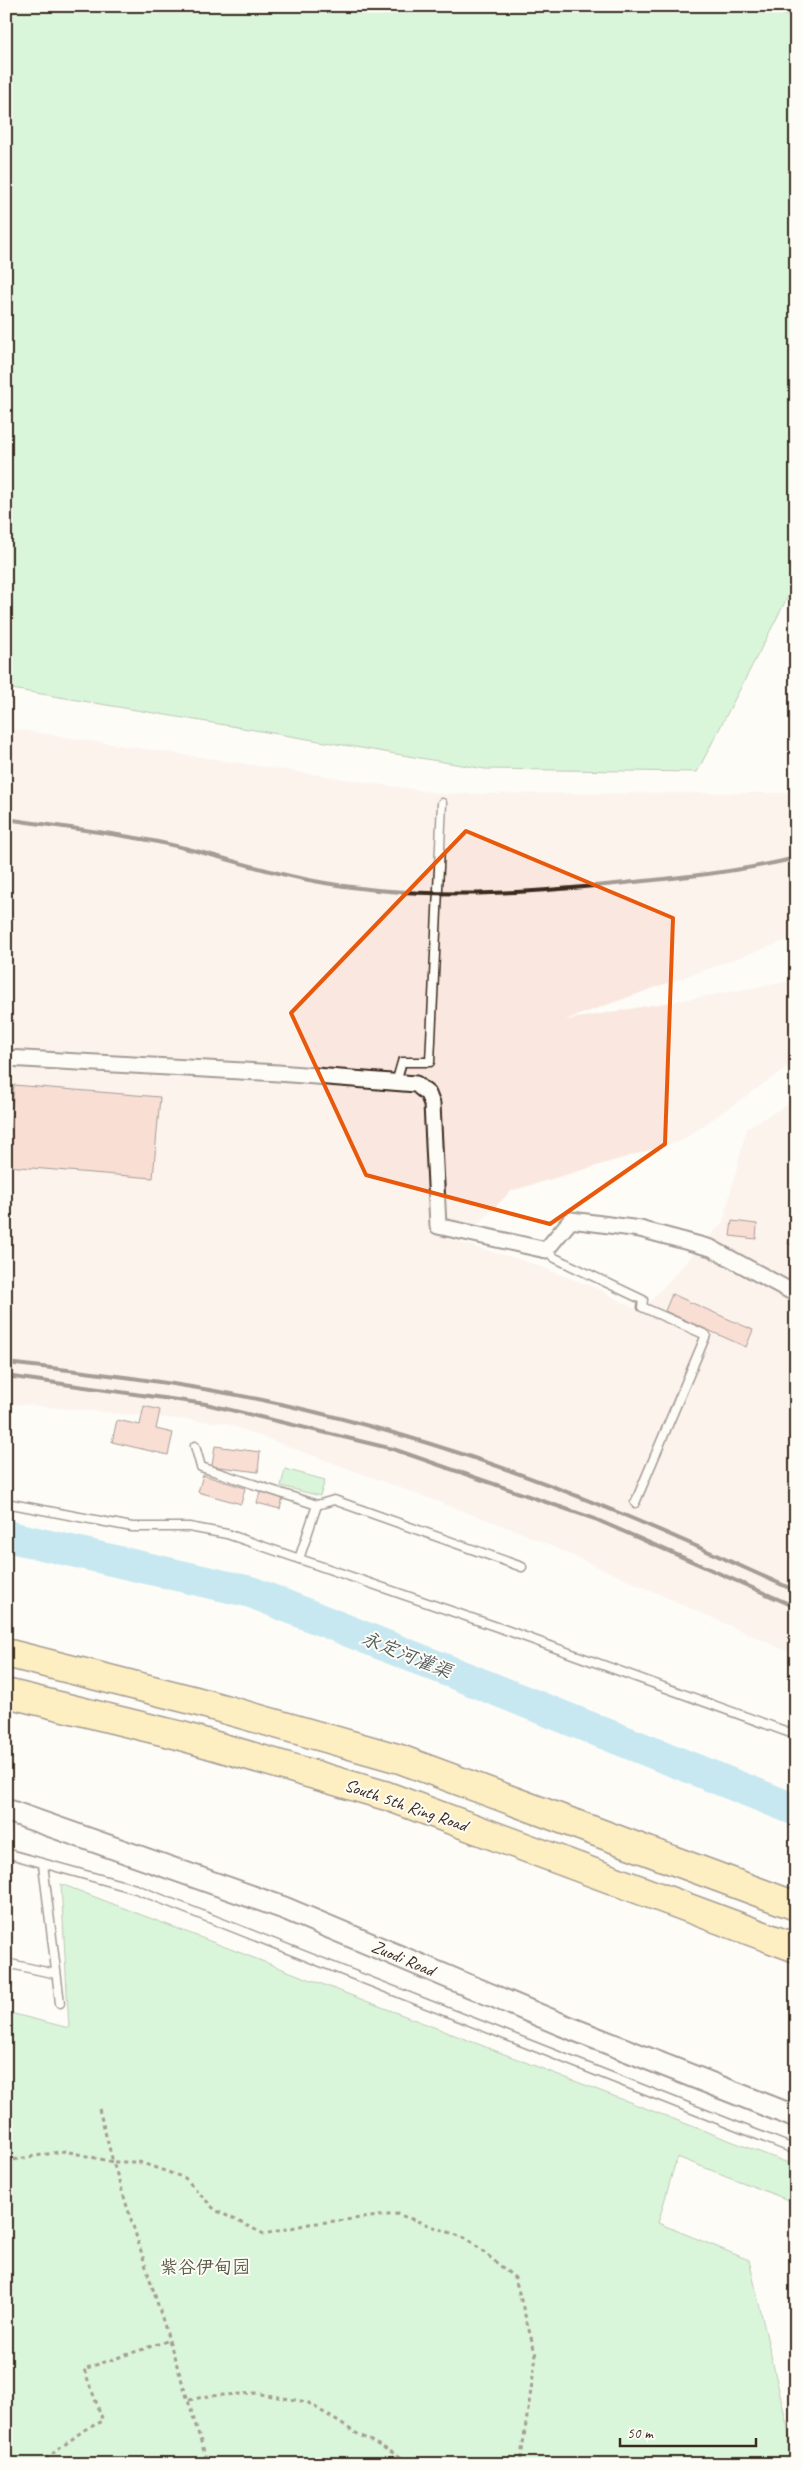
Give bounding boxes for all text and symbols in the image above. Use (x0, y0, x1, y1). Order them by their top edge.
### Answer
water label: 永定河灌渠 (358, 1626, 457, 1685)
street label: South 5th Ring Road (342, 1774, 473, 1837)
street label: Zuodi Road (368, 1935, 440, 1982)
park label: 紫谷伊甸园 (160, 2256, 250, 2278)
scale bar (620, 2415, 756, 2447)
text: 50 m (627, 2424, 654, 2443)

